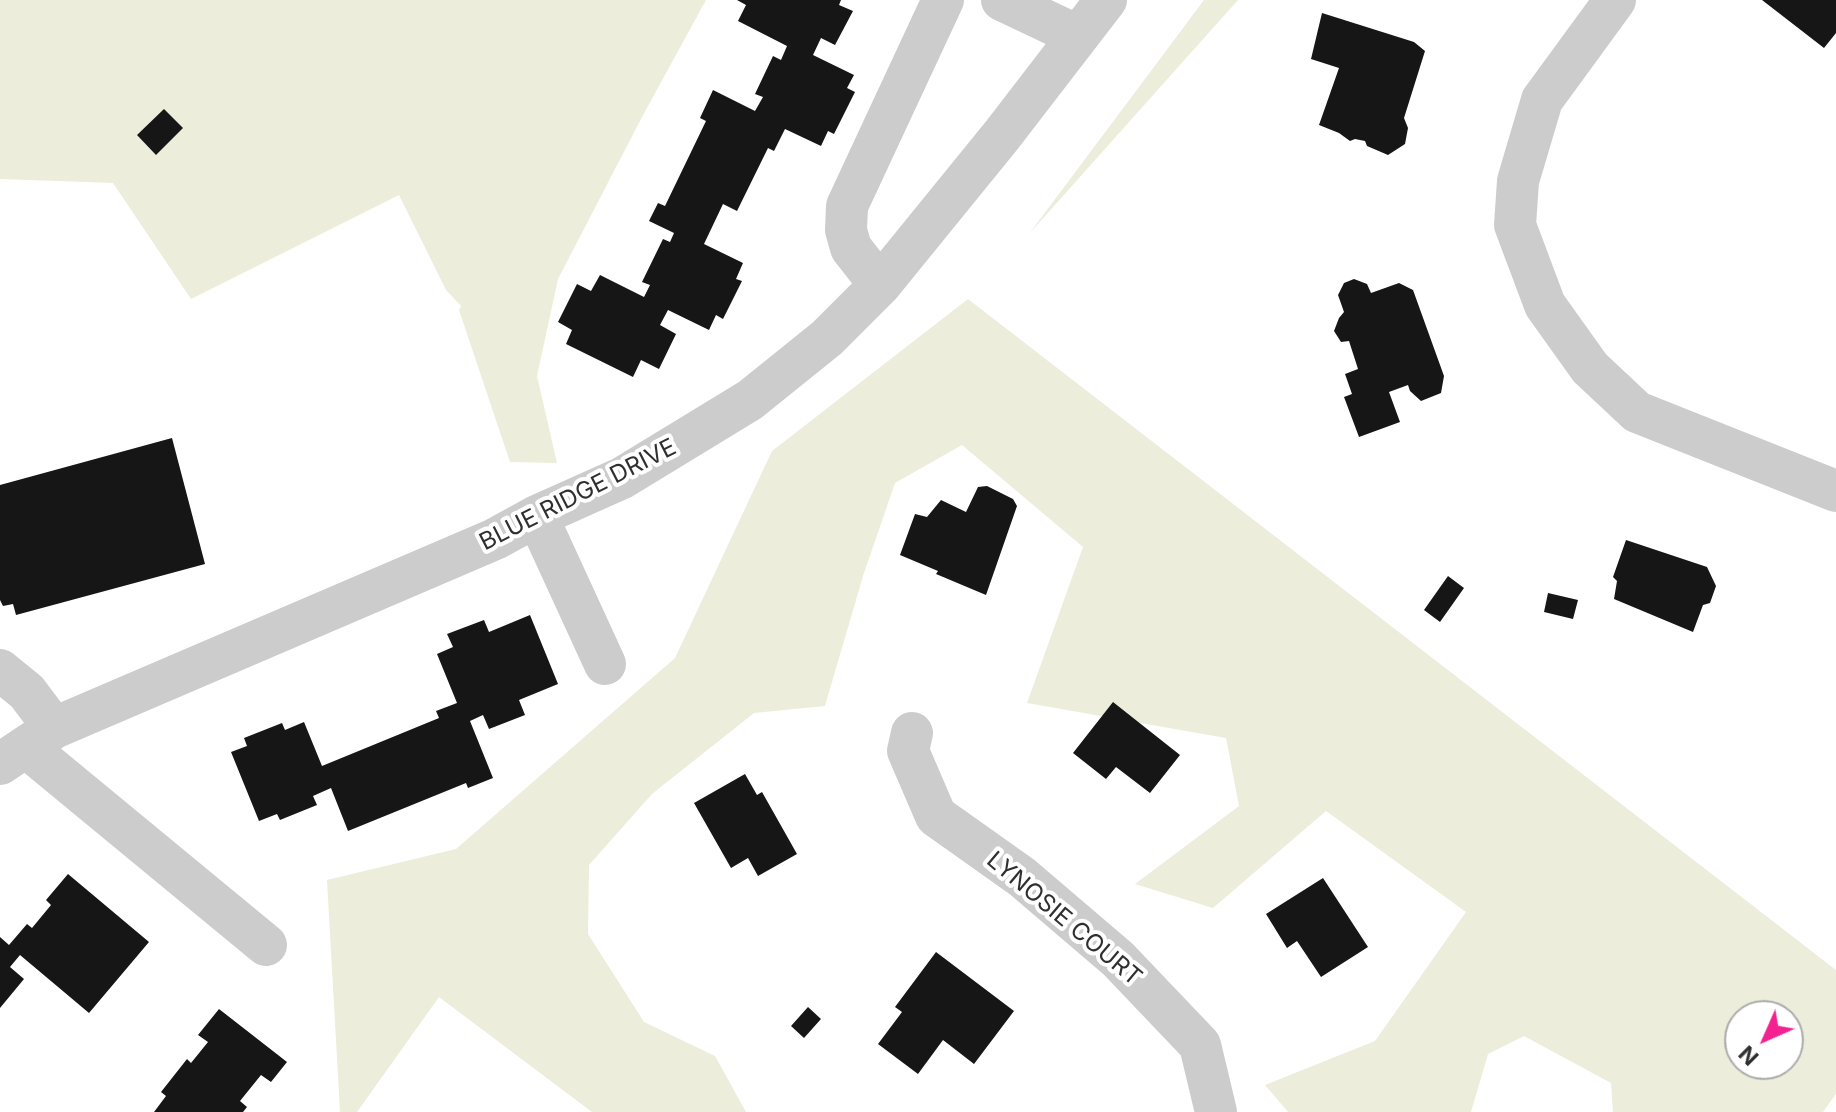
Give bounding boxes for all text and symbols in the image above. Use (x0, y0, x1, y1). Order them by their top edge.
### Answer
street label: BLUE RIDGE DRIVE (475, 433, 681, 557)
street label: LYNOSIE COURT (981, 846, 1147, 992)
north arrow (1724, 1000, 1804, 1080)
text: N (1733, 1040, 1764, 1071)

